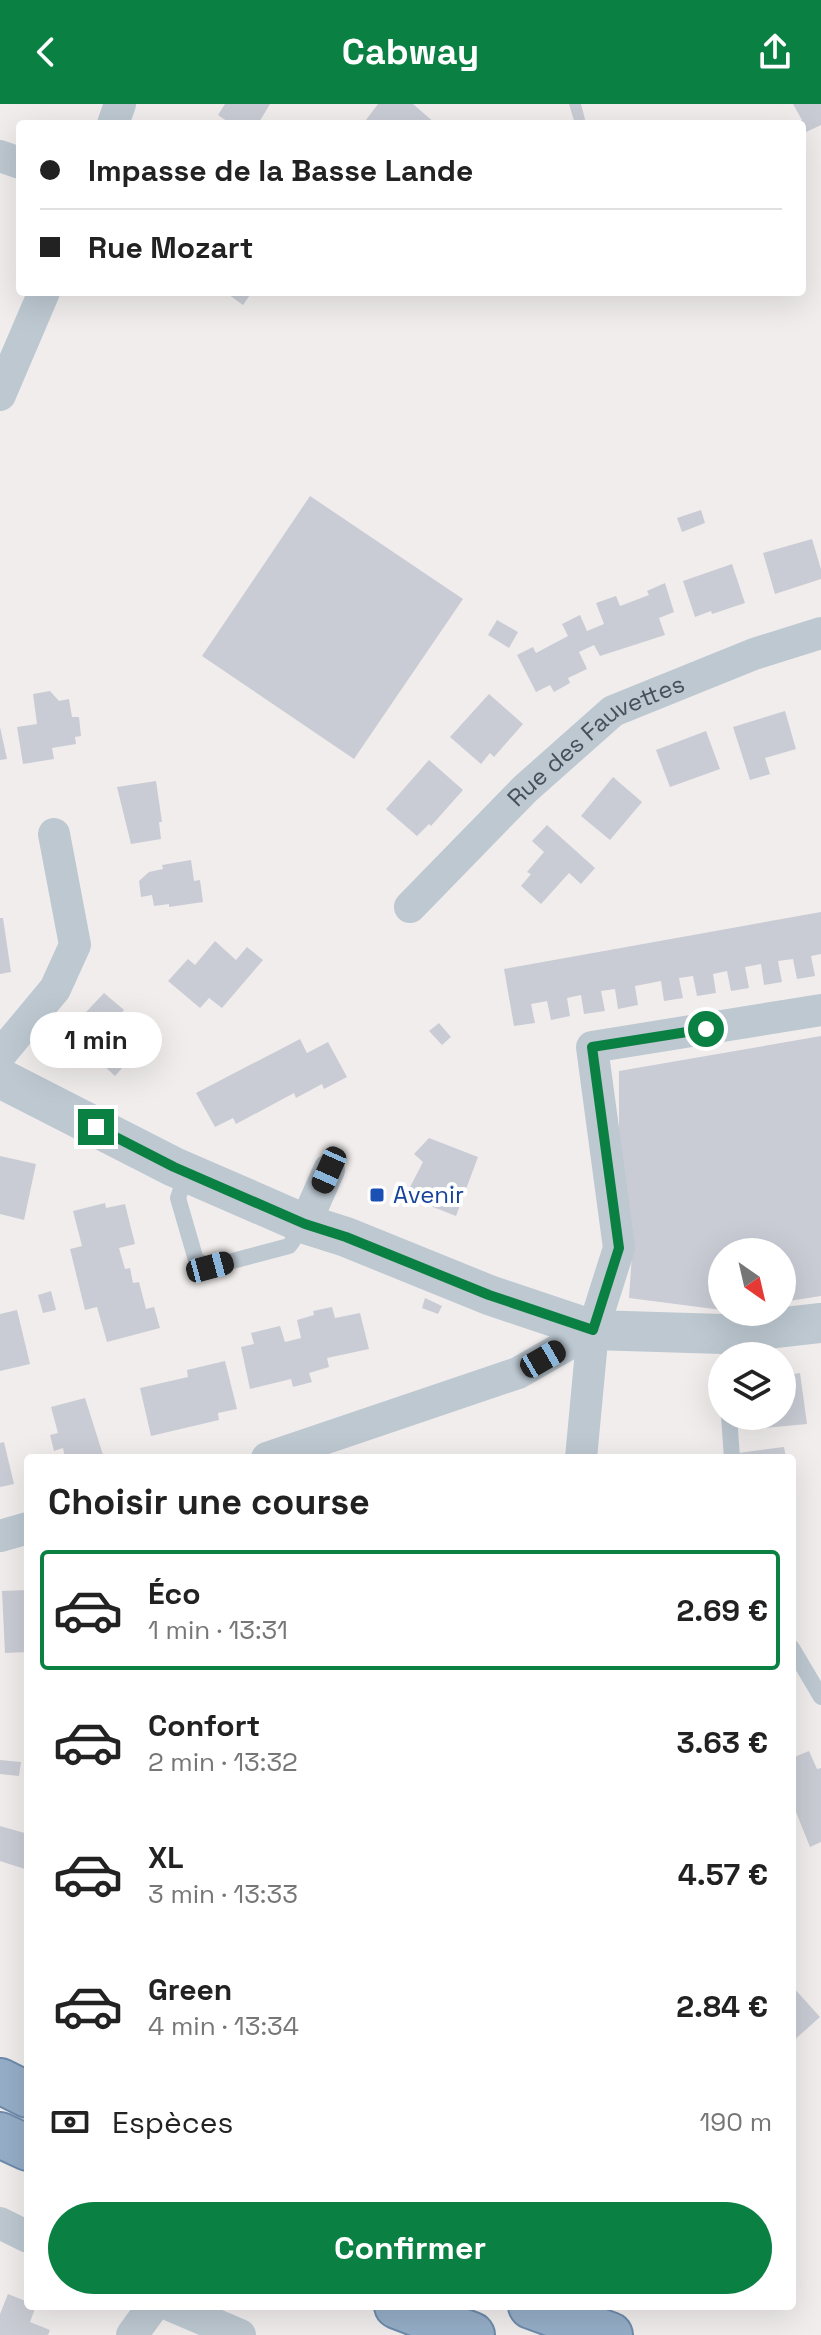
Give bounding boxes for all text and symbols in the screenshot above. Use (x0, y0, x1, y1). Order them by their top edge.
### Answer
text: Cabway (342, 29, 479, 75)
icon: back (24, 30, 68, 74)
icon: share (753, 30, 797, 74)
text: Impasse de la Basse Lande (88, 151, 473, 190)
text: Rue Mozart (88, 228, 253, 267)
street label: Rue des Fauvettes (500, 668, 689, 813)
callout: 1 min (30, 1011, 162, 1067)
route start (688, 1011, 724, 1047)
text: 1 min (64, 1023, 128, 1057)
route end (78, 1109, 114, 1145)
car (308, 1143, 350, 1197)
place label: Avenir (393, 1179, 464, 1210)
marker: Avenir (368, 1186, 386, 1204)
north arrow (708, 1238, 796, 1326)
map controls (708, 1238, 796, 1430)
car (184, 1249, 236, 1285)
car (516, 1337, 570, 1381)
button: layers (708, 1342, 796, 1430)
text: Choisir une course (48, 1479, 370, 1525)
icon: car (52, 1574, 124, 1646)
text: Éco (148, 1574, 201, 1613)
text: 2.69 € (677, 1591, 768, 1630)
text: 1 min · 13:31 (148, 1613, 288, 1647)
icon: car (52, 1706, 124, 1778)
text: Confort (148, 1706, 260, 1745)
text: 3.63 € (676, 1723, 768, 1762)
text: 2 min · 13:32 (148, 1745, 298, 1779)
icon: car (52, 1838, 124, 1910)
text: XL (148, 1838, 184, 1877)
text: 4.57 € (678, 1855, 768, 1894)
text: 3 min · 13:33 (148, 1877, 298, 1911)
icon: car (52, 1970, 124, 2042)
text: Green (148, 1970, 232, 2009)
text: 2.84 € (676, 1987, 768, 2026)
text: 4 min · 13:34 (148, 2009, 299, 2043)
icon: cash (48, 2100, 92, 2144)
text: Espèces (112, 2103, 233, 2142)
text: 190 m (700, 2105, 772, 2139)
button: Confirmer (48, 2202, 772, 2294)

